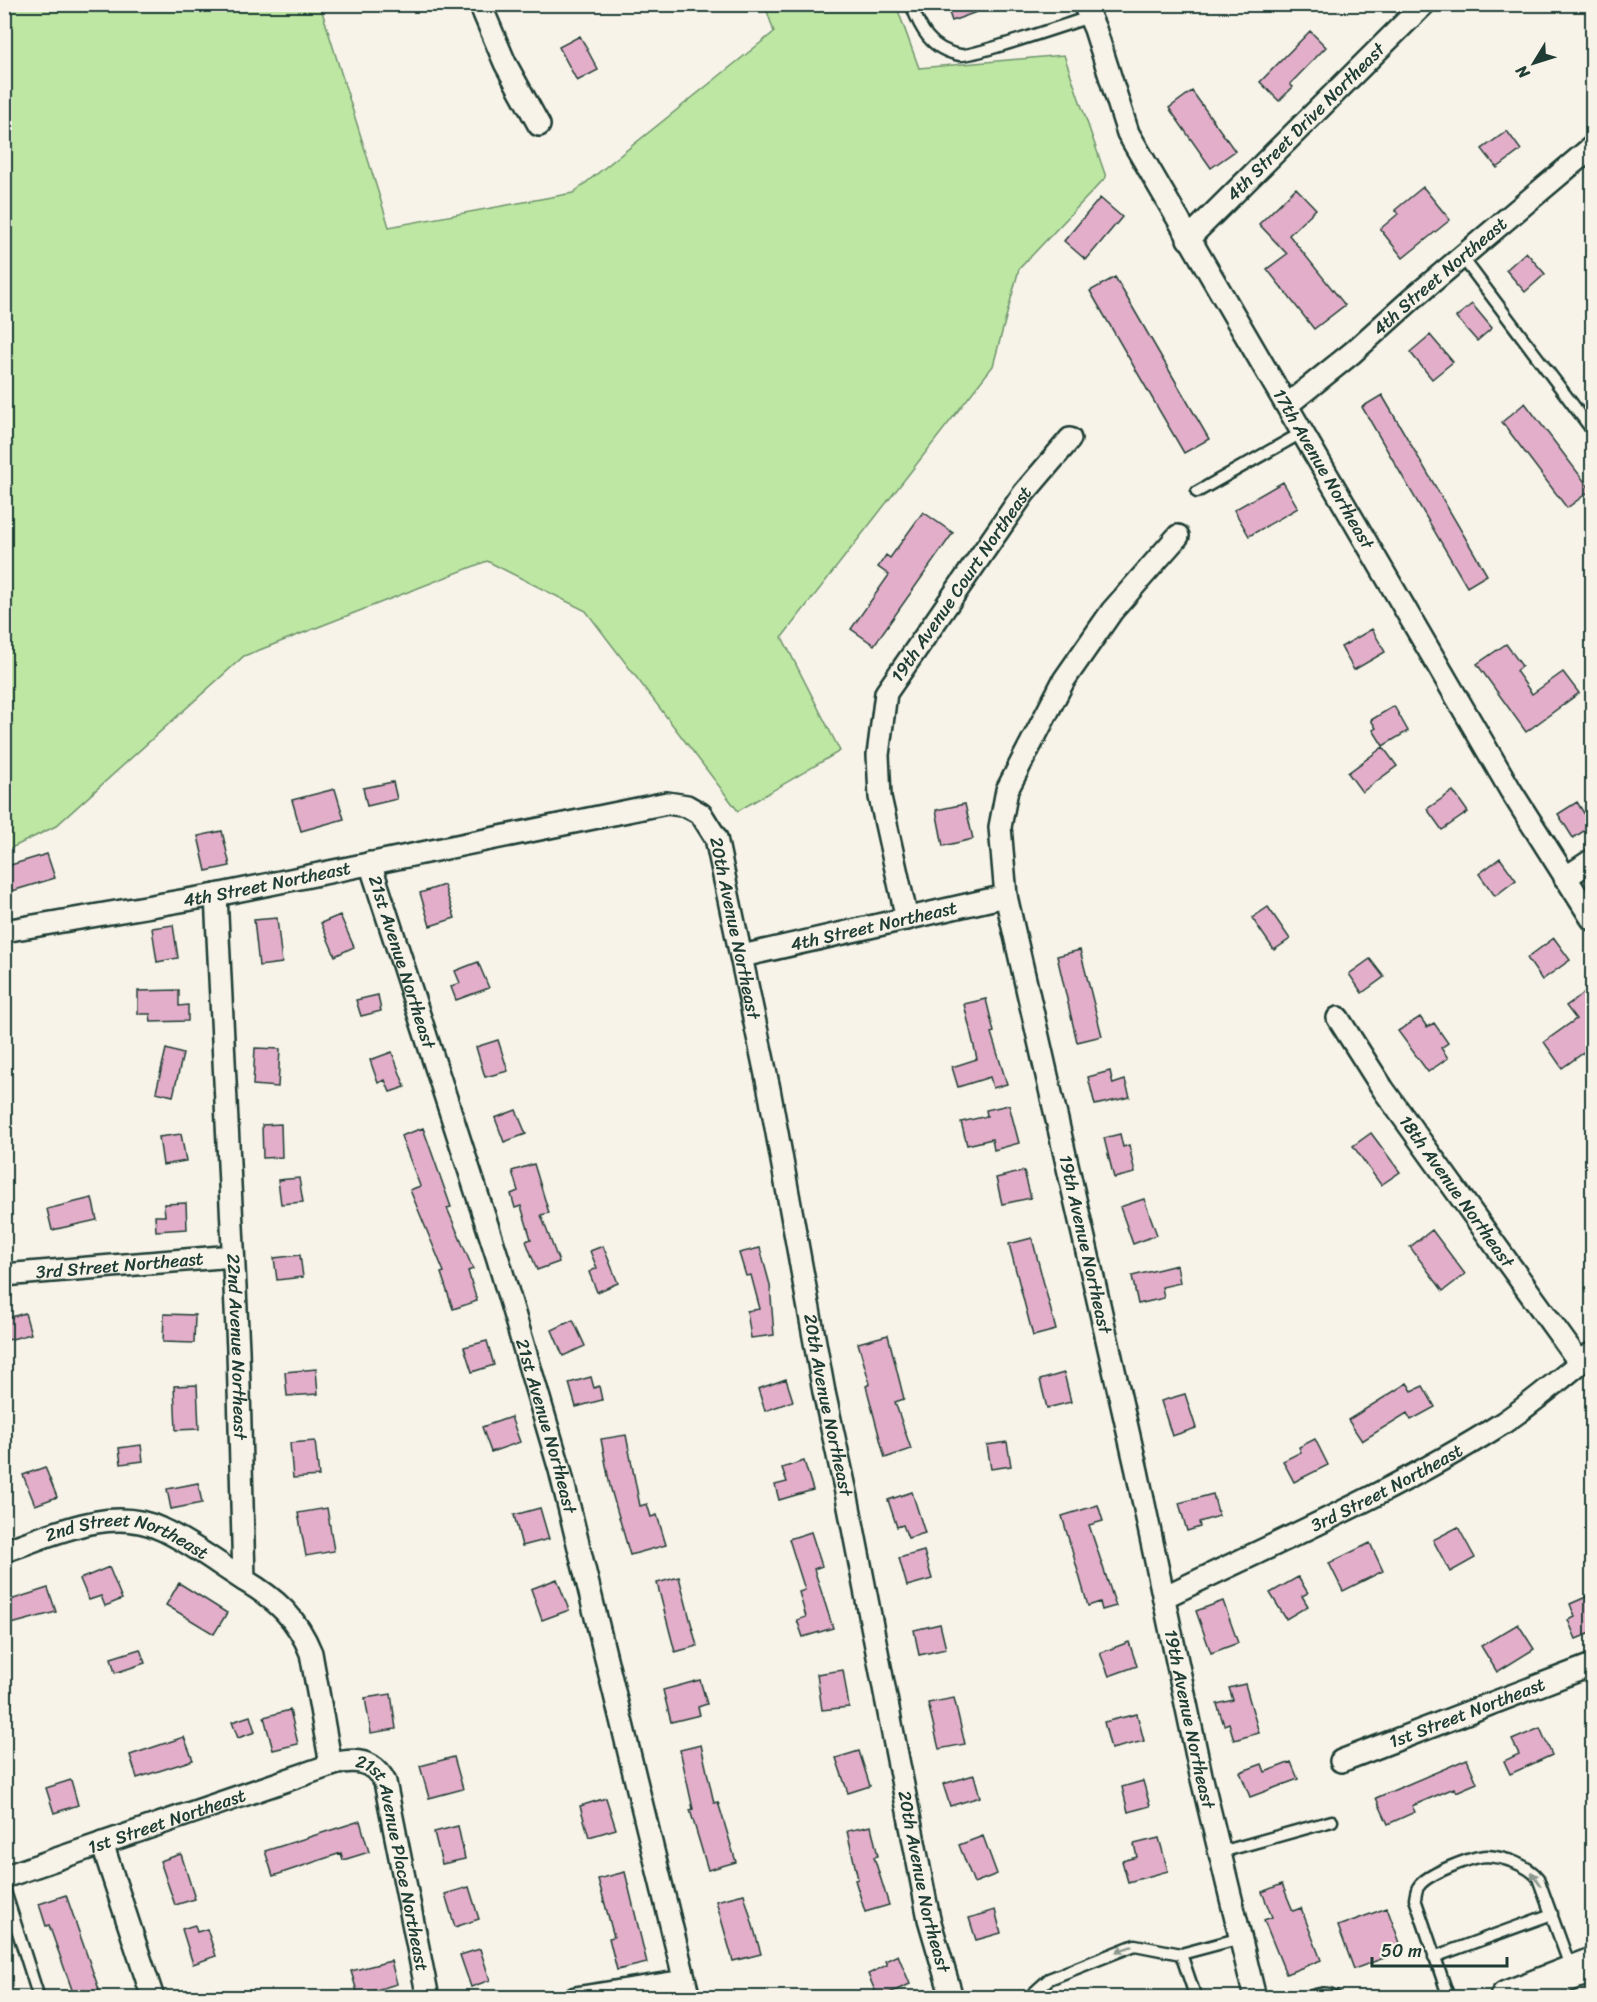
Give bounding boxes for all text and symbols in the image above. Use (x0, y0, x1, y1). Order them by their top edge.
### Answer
north arrow (1504, 33, 1564, 93)
street label: 4th Street Drive Northeast (1218, 34, 1394, 209)
text: N (1507, 58, 1538, 86)
street label: 4th Street Northeast (1365, 209, 1515, 344)
street label: 17th Avenue Northeast (1264, 382, 1383, 556)
street label: 19th Avenue Court Northeast (882, 478, 1040, 689)
street label: 20th Avenue Northeast (700, 834, 770, 1023)
street label: 4th Street Northeast (181, 852, 354, 916)
street label: 21st Avenue Northeast (359, 871, 445, 1054)
street label: 4th Street Northeast (787, 892, 960, 961)
street label: 18th Avenue Northeast (1390, 1108, 1523, 1275)
street label: 19th Avenue Northeast (1049, 1152, 1121, 1338)
street label: 3rd Street Northeast (34, 1242, 205, 1288)
street label: 22nd Avenue Northeast (217, 1253, 256, 1441)
street label: 20th Avenue Northeast (794, 1311, 863, 1500)
street label: 21st Avenue Northeast (506, 1335, 586, 1518)
street label: 3rd Street Northeast (1305, 1435, 1469, 1541)
street label: 2nd Street Northeast (41, 1504, 215, 1569)
street label: 19th Avenue Northeast (1155, 1626, 1225, 1813)
street label: 1st Street Northeast (1384, 1668, 1550, 1757)
street label: 21st Avenue Place Northeast (353, 1745, 438, 1974)
street label: 1st Street Northeast (83, 1779, 250, 1863)
street label: 20th Avenue Northeast (888, 1788, 960, 1977)
one-way arrow (1531, 1871, 1542, 1888)
scale bar (1372, 1930, 1507, 1968)
text: 50 m (1381, 1935, 1422, 1967)
one-way arrow (1115, 1944, 1133, 1954)

